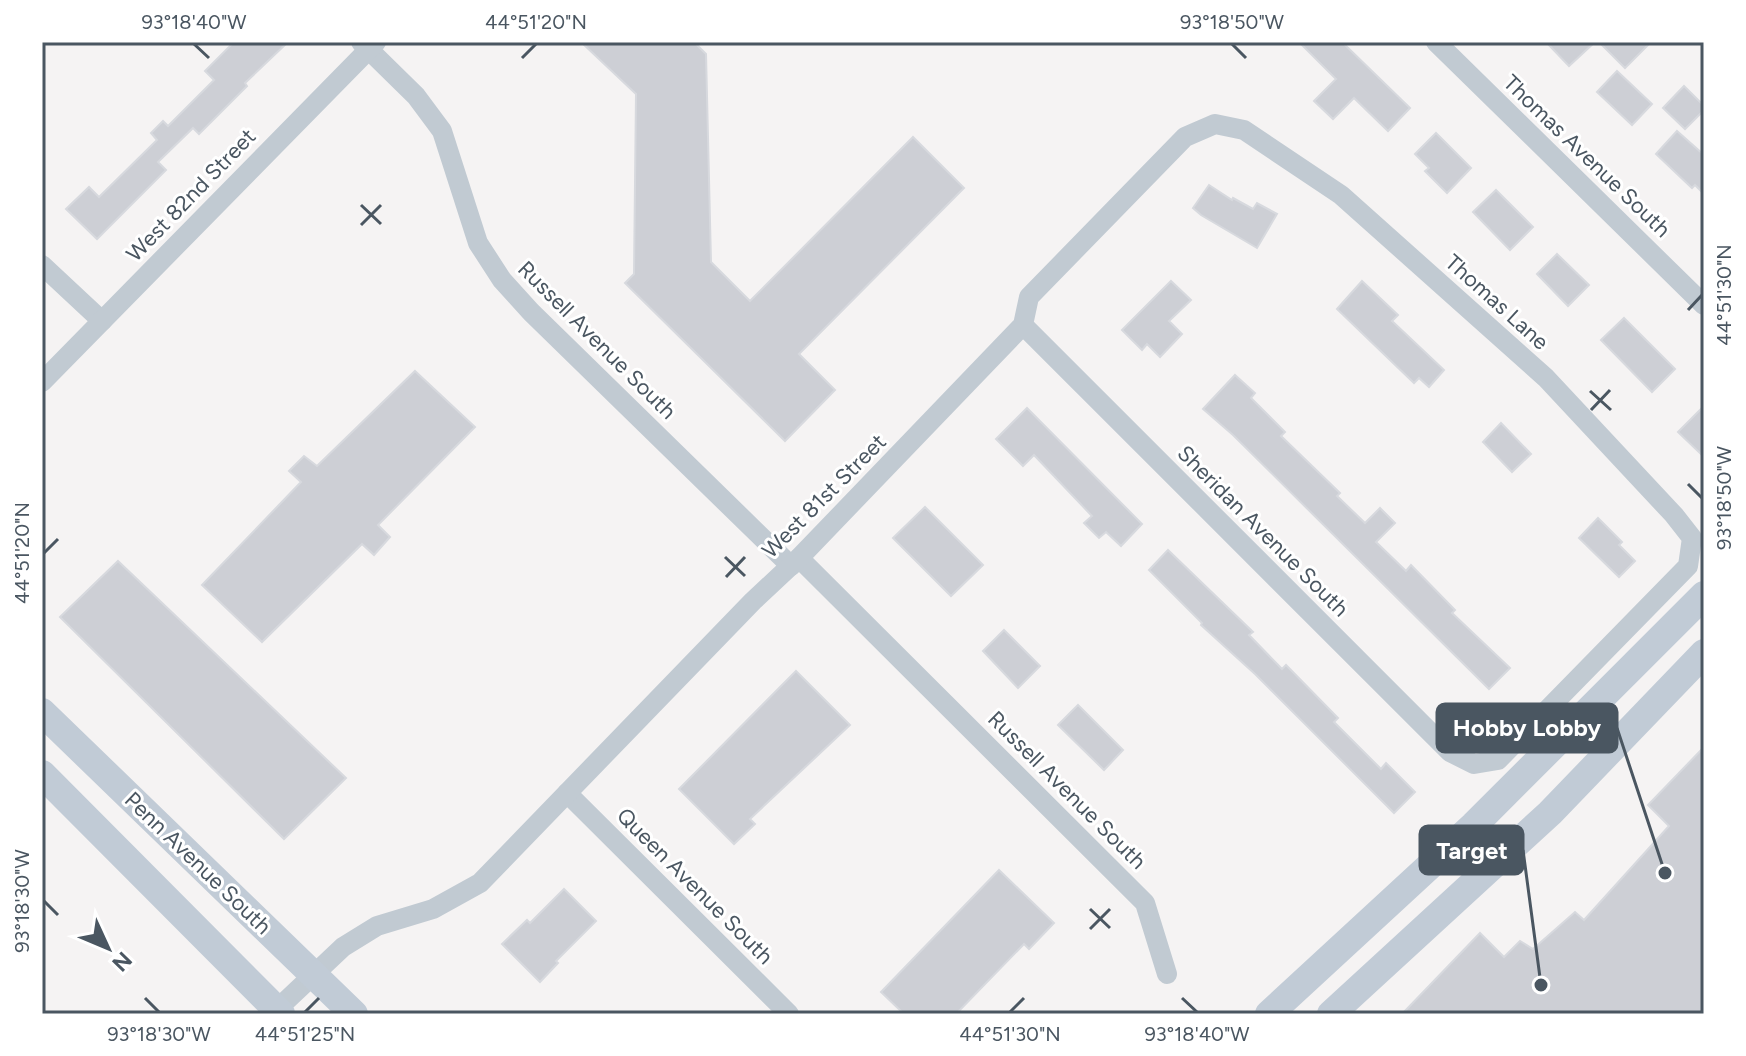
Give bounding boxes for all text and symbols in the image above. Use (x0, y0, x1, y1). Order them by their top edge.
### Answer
text: 93°18'40"W (142, 10, 246, 34)
text: 44°51'20"N (485, 10, 587, 34)
text: 93°18'50"W (1180, 10, 1284, 34)
street label: Thomas Avenue South (1498, 69, 1676, 243)
street label: West 82nd Street (121, 123, 261, 267)
text: 44°51'30"N (1712, 244, 1736, 346)
street label: Thomas Lane (1440, 249, 1554, 355)
street label: Russell Avenue South (512, 255, 682, 425)
street label: West 81st Street (756, 428, 892, 564)
street label: Sheridan Avenue South (1172, 440, 1354, 622)
text: 93°18'50"W (1712, 446, 1736, 550)
text: 44°51'20"N (10, 502, 34, 604)
callout: Hobby Lobby (1437, 704, 1617, 752)
street label: Russell Avenue South (982, 705, 1152, 875)
text: Hobby Lobby (1453, 713, 1601, 742)
street label: Penn Avenue South (119, 786, 277, 940)
street label: Queen Avenue South (611, 802, 779, 970)
callout: Target (1420, 826, 1523, 874)
text: Target (1436, 836, 1508, 865)
text: 93°18'30"W (10, 849, 34, 953)
north arrow (68, 908, 148, 988)
text: N (106, 946, 138, 977)
text: 93°18'30"W (107, 1022, 211, 1046)
text: 44°51'25"N (255, 1022, 355, 1046)
text: 44°51'30"N (959, 1022, 1061, 1046)
text: 93°18'40"W (1145, 1022, 1249, 1046)

